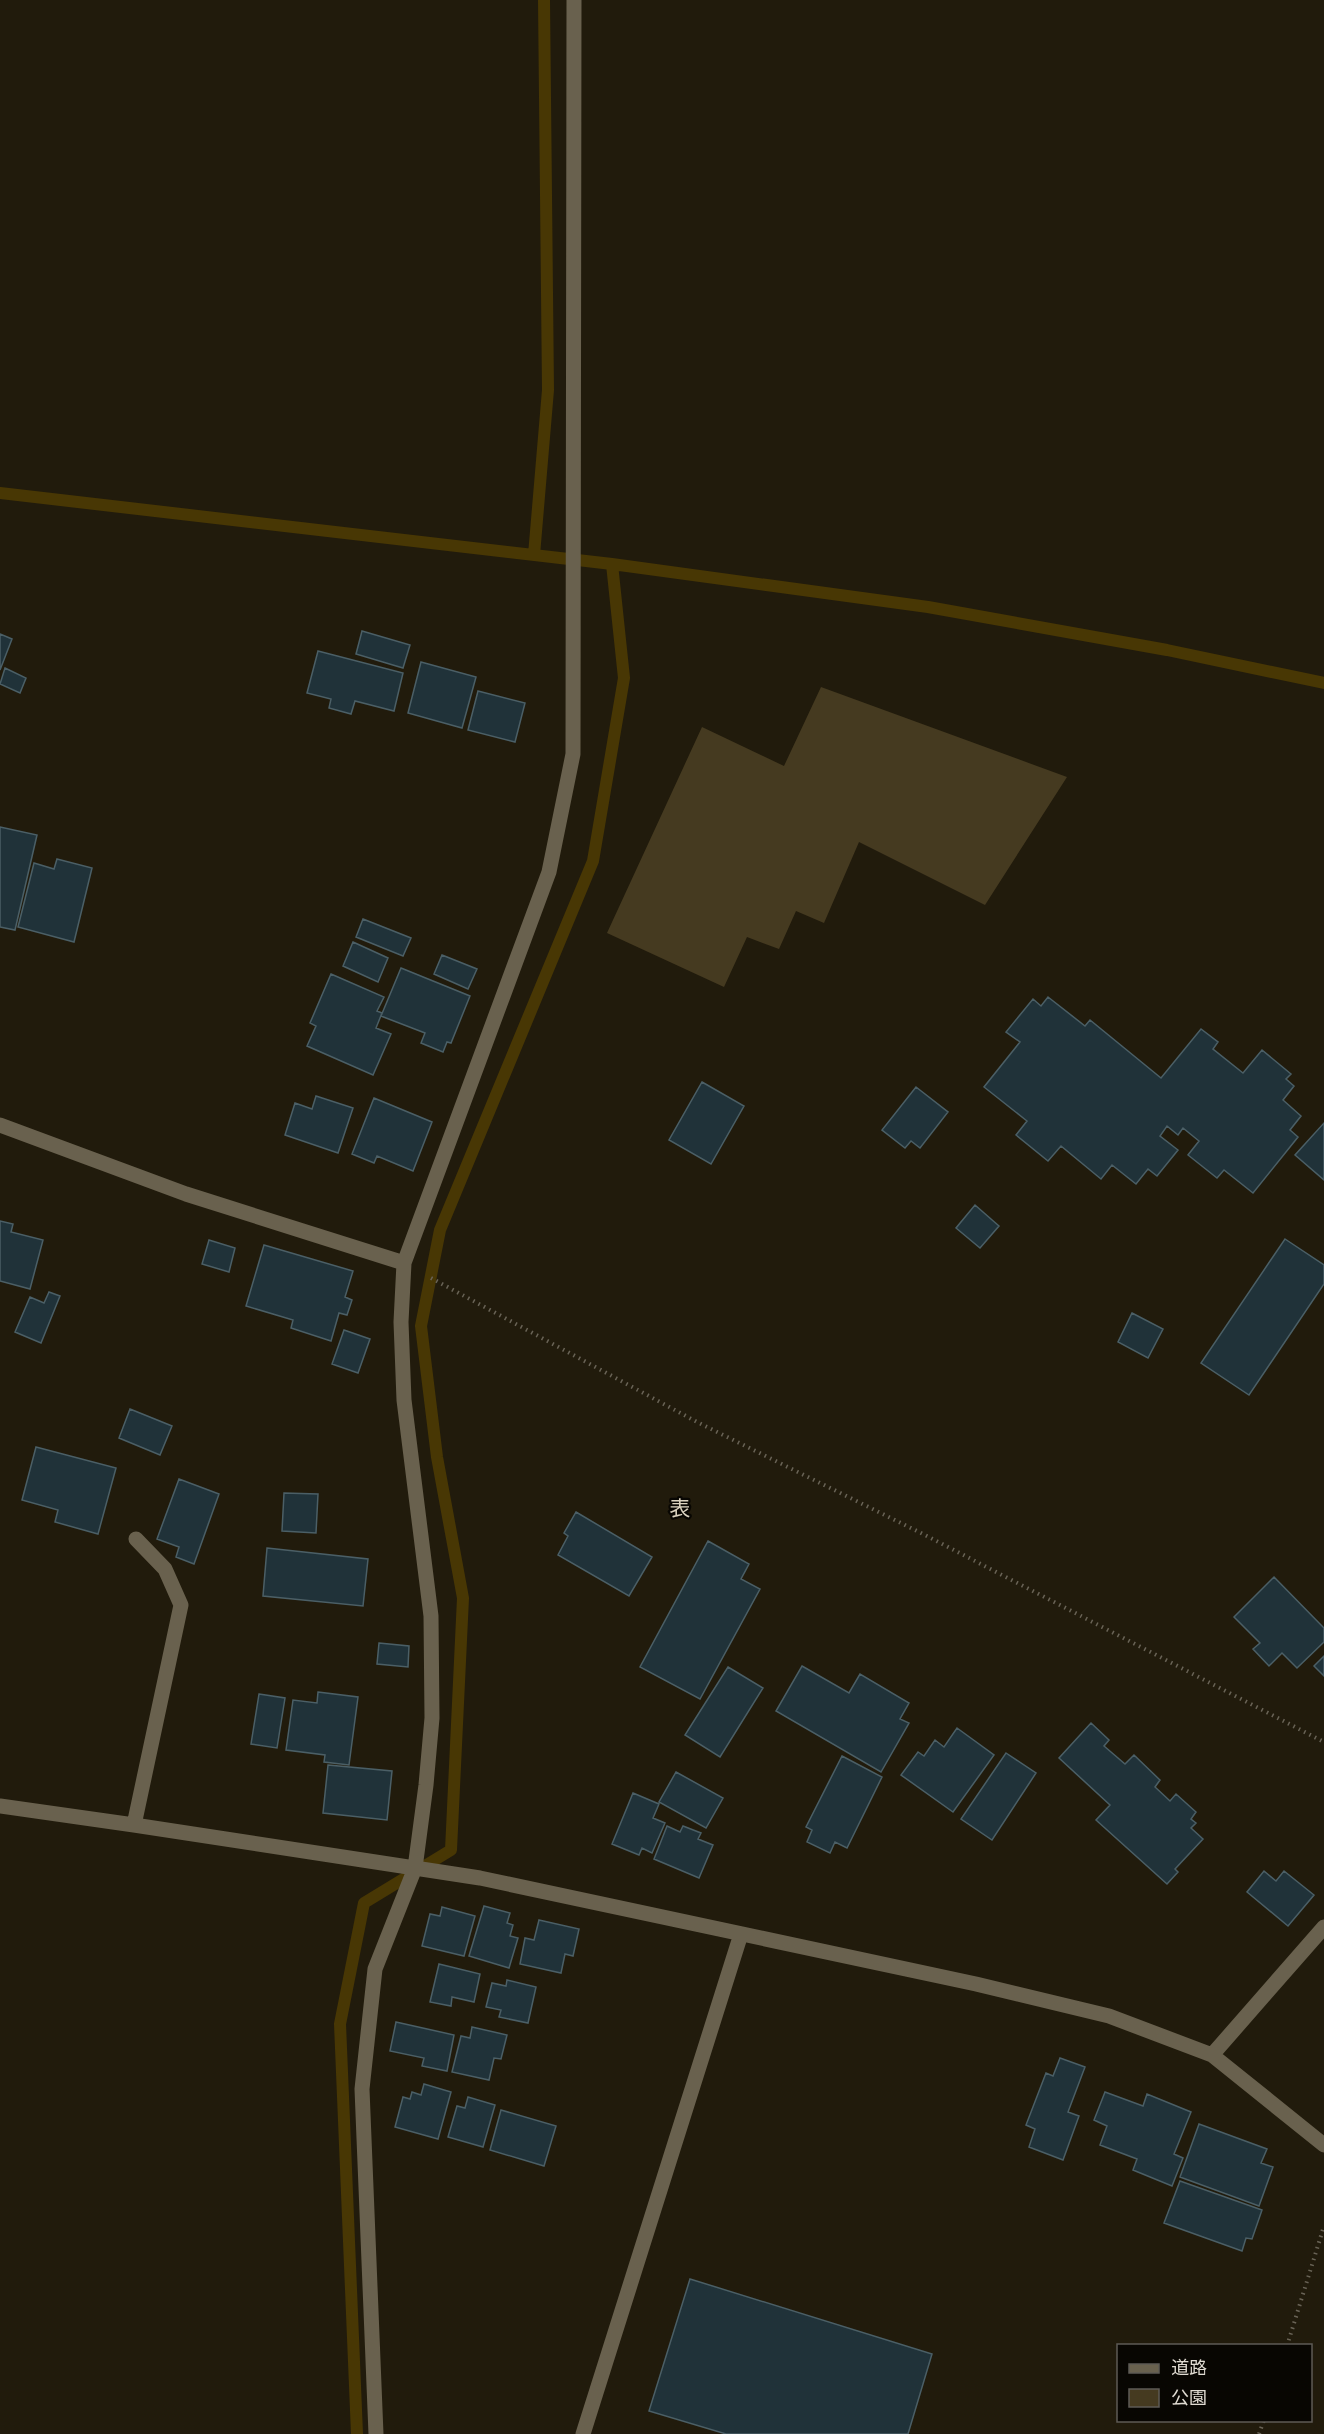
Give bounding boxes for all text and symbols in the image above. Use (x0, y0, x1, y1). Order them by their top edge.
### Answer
district label: 表 (670, 1495, 691, 1520)
legend (1117, 2344, 1312, 2422)
text: 道路 (1171, 2356, 1207, 2378)
text: 公園 (1171, 2386, 1207, 2408)

